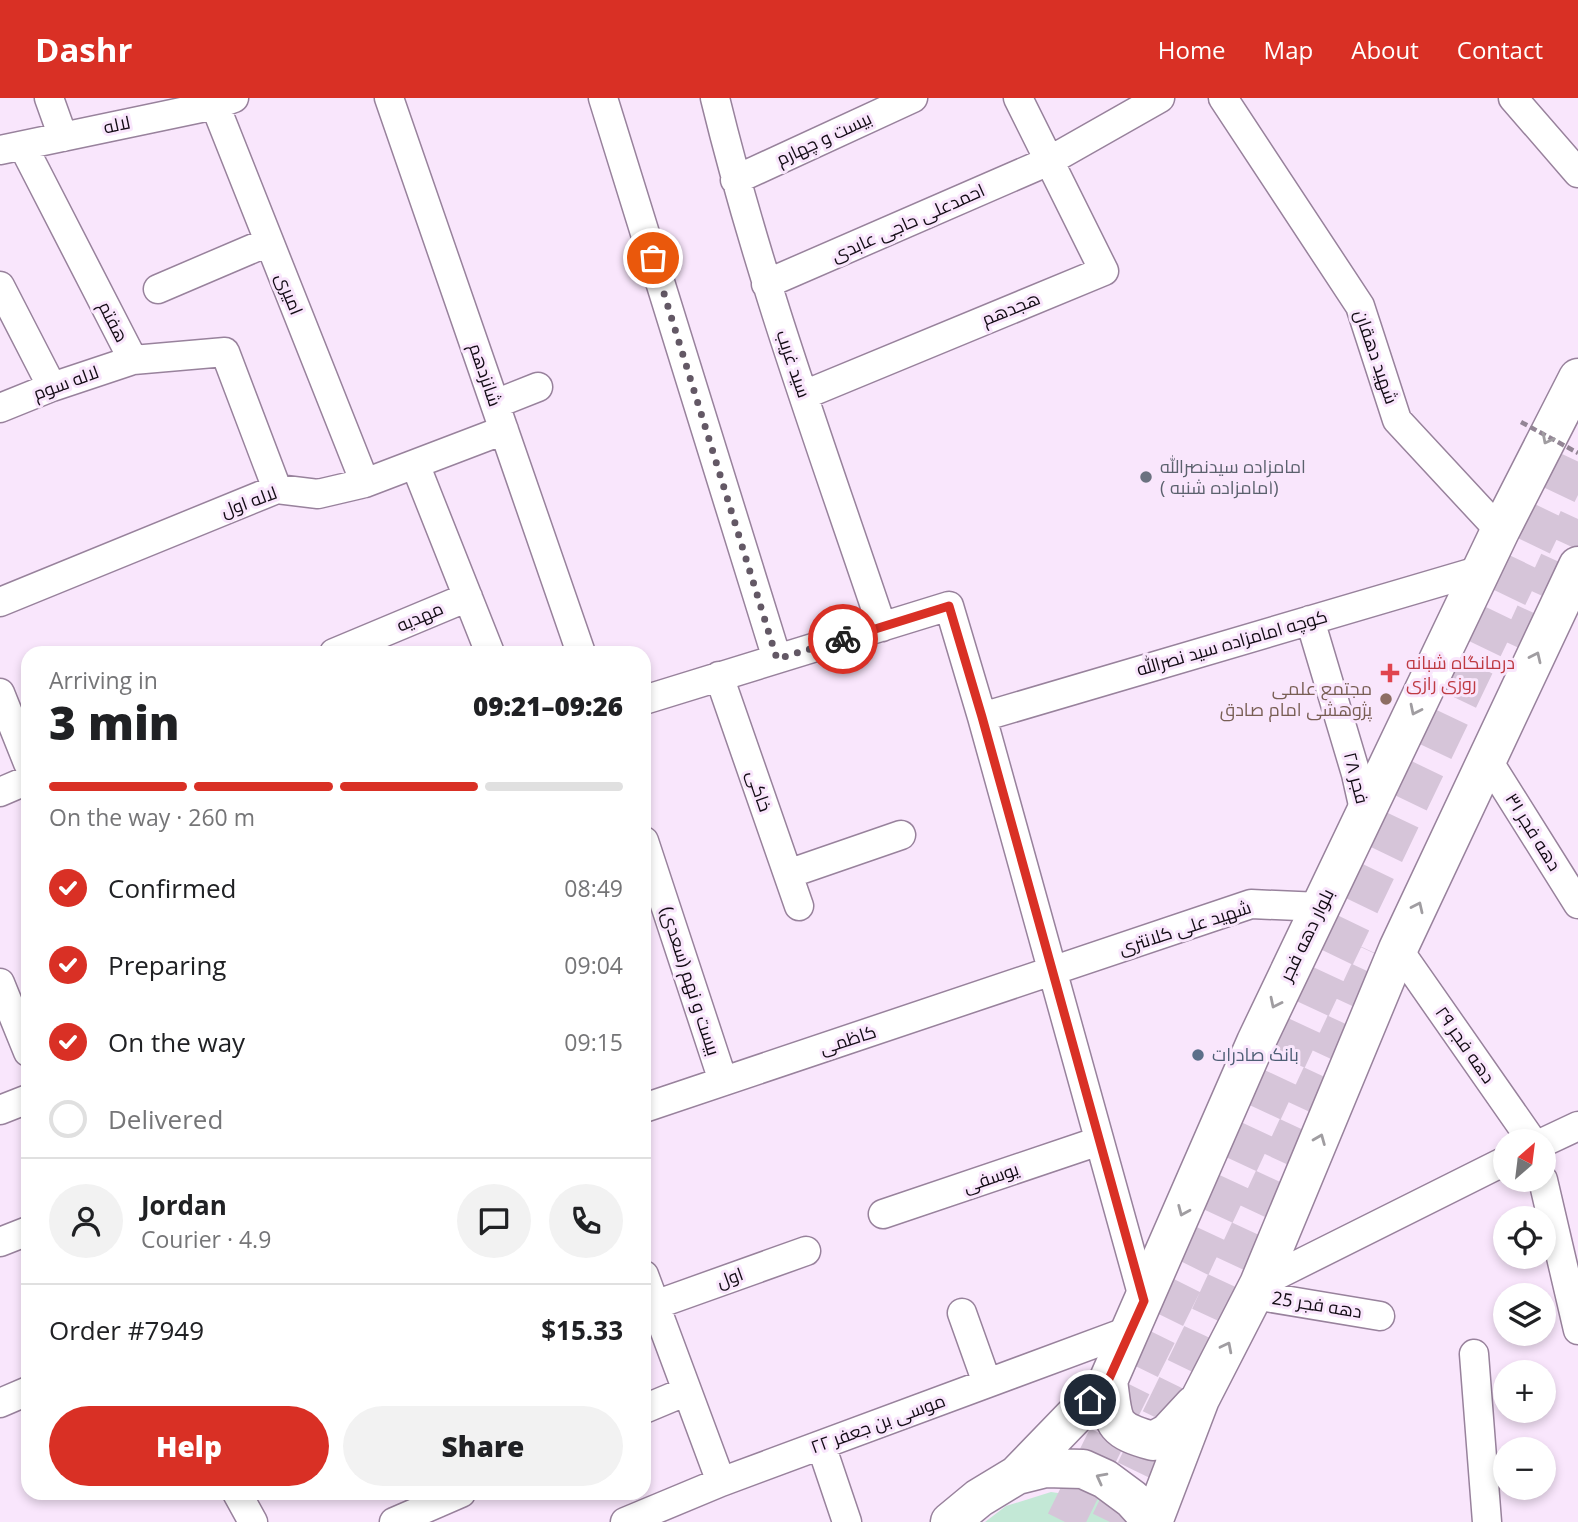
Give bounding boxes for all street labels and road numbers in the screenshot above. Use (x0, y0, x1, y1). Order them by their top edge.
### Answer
street label: بیست و چهارم (772, 106, 876, 172)
street label: لاله (101, 109, 132, 139)
street label: احمدعلی حاجی عابدی (827, 177, 988, 267)
street label: امیری (271, 269, 309, 318)
street label: هجدهم (978, 286, 1044, 332)
street label: هفتم (93, 297, 134, 347)
street label: شهید دهقان (1350, 306, 1404, 407)
street label: سید غریب (771, 327, 817, 401)
street label: شانزدهم (463, 340, 508, 410)
street label: لاله سوم (30, 359, 102, 406)
street label: لاله اول (217, 480, 280, 522)
street label: مهدیه (393, 596, 447, 637)
street label: کوچه امامزاده سید نصرالله (1134, 603, 1330, 682)
street label: فجر ۲۸ (1339, 749, 1375, 806)
street label: خاکی (742, 767, 778, 815)
street label: دهه فجر ۳۱ (1500, 788, 1567, 875)
street label: بلوار دهه فجر (1273, 884, 1339, 986)
street label: شهید علی کلانتری (1115, 894, 1254, 960)
street label: بیست و نهم (سعدی) (655, 903, 726, 1059)
street label: دهه فجر ۲۹ (1431, 1001, 1501, 1088)
street label: کاظمی (816, 1019, 879, 1059)
street label: یوسفی (960, 1156, 1022, 1198)
street label: اول (713, 1261, 746, 1293)
street label: دهه فجر 25 (1271, 1285, 1364, 1323)
street label: موسی بن جعفر ۲۲ (807, 1388, 948, 1459)

